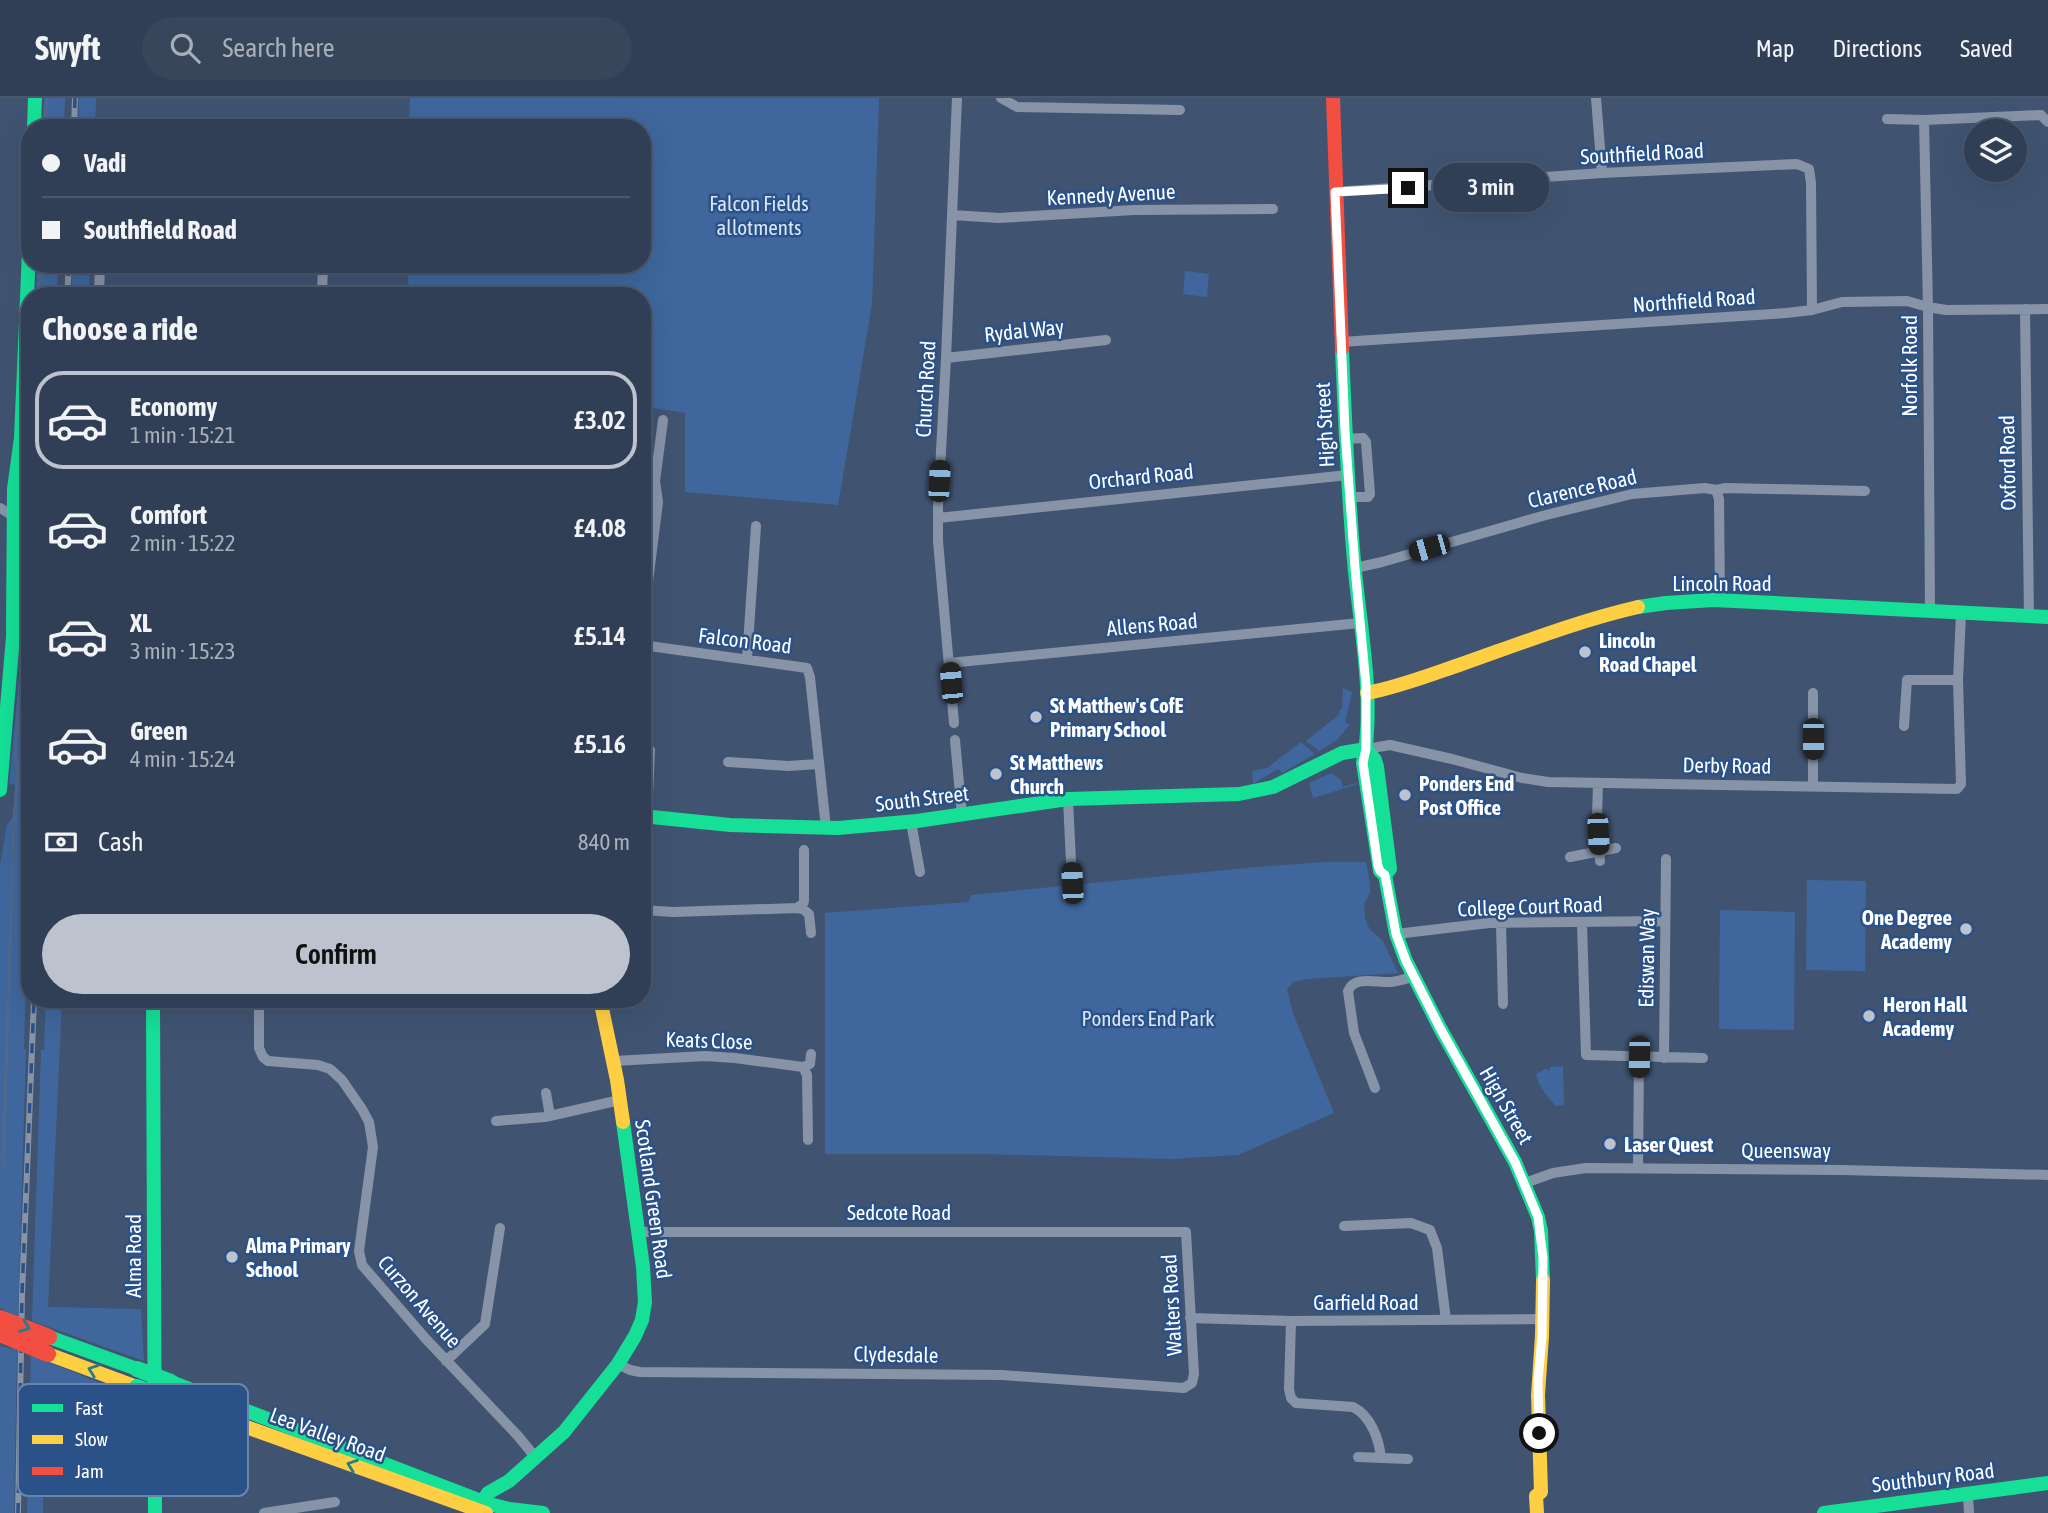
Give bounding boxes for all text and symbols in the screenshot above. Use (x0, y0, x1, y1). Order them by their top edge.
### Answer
search box (142, 17, 632, 80)
text: Swyft (35, 29, 100, 67)
icon: search (166, 29, 204, 67)
text: Search here (222, 33, 335, 63)
text: Map (1756, 35, 1794, 62)
text: Directions (1832, 35, 1922, 62)
text: Saved (1960, 35, 2013, 62)
map controls (1964, 119, 2027, 182)
button: layers (1964, 119, 2027, 182)
street label: Southfield Road (1580, 138, 1704, 168)
text: Vadi (84, 148, 126, 178)
callout: 3 min (1432, 164, 1548, 212)
route end (1392, 172, 1424, 204)
text: 3 min (1468, 174, 1514, 200)
street label: Kennedy Avenue (1046, 179, 1176, 209)
park label: Falcon Fields allotments (709, 191, 809, 239)
text: Southfield Road (84, 215, 237, 245)
street label: Northfield Road (1632, 284, 1756, 316)
text: Choose a ride (42, 310, 198, 347)
street label: Rydal Way (983, 314, 1065, 346)
street label: Norfolk Road (1897, 315, 1921, 417)
street label: Church Road (910, 340, 940, 438)
street label: High Street (1310, 382, 1338, 468)
icon: car (46, 389, 109, 452)
text: Economy (130, 392, 217, 422)
text: £3.02 (574, 405, 626, 435)
street label: Oxford Road (1994, 415, 2020, 511)
text: 1 min · 15:21 (130, 422, 236, 448)
car (928, 459, 951, 503)
street label: Orchard Road (1087, 459, 1195, 493)
street label: Clarence Road (1525, 464, 1639, 512)
icon: car (46, 497, 109, 560)
text: Comfort (130, 500, 207, 530)
text: £4.08 (574, 513, 626, 543)
text: 2 min · 15:22 (130, 530, 236, 556)
car (1406, 532, 1453, 564)
street label: Lincoln Road (1672, 571, 1772, 595)
icon: car (46, 605, 109, 668)
text: XL (130, 608, 152, 638)
street label: Allens Road (1105, 608, 1199, 640)
text: £5.14 (574, 621, 626, 651)
street label: Falcon Road (697, 622, 793, 658)
place label: Lincoln Road Chapel (1599, 628, 1697, 676)
text: 3 min · 15:23 (130, 638, 236, 664)
marker: Lincoln Road Chapel (1577, 644, 1593, 660)
car (939, 661, 964, 705)
place label: St Matthew's CofE Primary School (1050, 693, 1184, 741)
marker: St Matthew's CofE Primary School (1028, 709, 1044, 725)
icon: car (46, 713, 109, 776)
text: Green (130, 716, 188, 746)
car (1803, 718, 1824, 760)
text: £5.16 (574, 729, 626, 759)
text: 4 min · 15:24 (130, 746, 236, 772)
place label: St Matthews Church (1010, 750, 1104, 798)
street label: Derby Road (1682, 752, 1772, 778)
marker: St Matthews Church (988, 766, 1004, 782)
place label: Ponders End Post Office (1419, 771, 1514, 819)
street label: South Street (874, 780, 970, 816)
marker: Ponders End Post Office (1397, 787, 1413, 803)
car (1587, 812, 1610, 856)
icon: cash (42, 823, 80, 861)
text: Cash (98, 827, 144, 857)
text: 840 m (578, 829, 630, 855)
car (1061, 861, 1084, 905)
street label: College Court Road (1457, 891, 1603, 921)
place label: One Degree Academy (1862, 905, 1952, 953)
street label: Ediswan Way (1633, 908, 1659, 1008)
button: Confirm (42, 914, 630, 994)
marker: One Degree Academy (1958, 921, 1974, 937)
place label: Heron Hall Academy (1882, 992, 1967, 1040)
park label: Ponders End Park (1081, 1006, 1215, 1030)
marker: Heron Hall Academy (1861, 1008, 1877, 1024)
street label: Keats Close (665, 1026, 753, 1054)
car (1629, 1036, 1650, 1078)
street label: High Street (1475, 1062, 1539, 1148)
street label: Scotland Green Road (631, 1118, 677, 1280)
place label: Laser Quest (1624, 1132, 1713, 1156)
marker: Laser Quest (1602, 1136, 1618, 1152)
street label: Queensway (1741, 1138, 1831, 1162)
street label: Sedcote Road (847, 1200, 951, 1224)
street label: Alma Road (121, 1214, 145, 1298)
place label: Alma Primary School (245, 1233, 351, 1281)
marker: Alma Primary School (224, 1249, 240, 1265)
street label: Curzon Avenue (373, 1250, 467, 1352)
street label: Walters Road (1156, 1254, 1186, 1356)
street label: Garfield Road (1313, 1290, 1419, 1314)
one-way arrow (18, 1319, 30, 1333)
street label: Clydesdale (853, 1341, 939, 1367)
one-way arrow (87, 1365, 99, 1379)
legend (18, 1384, 248, 1496)
text: Fast (75, 1397, 103, 1419)
street label: Lea Valley Road (267, 1402, 389, 1466)
route start (1523, 1417, 1555, 1449)
text: Slow (75, 1428, 109, 1450)
street label: Southbury Road (1871, 1458, 1995, 1496)
text: Jam (75, 1460, 104, 1482)
one-way arrow (347, 1460, 359, 1474)

